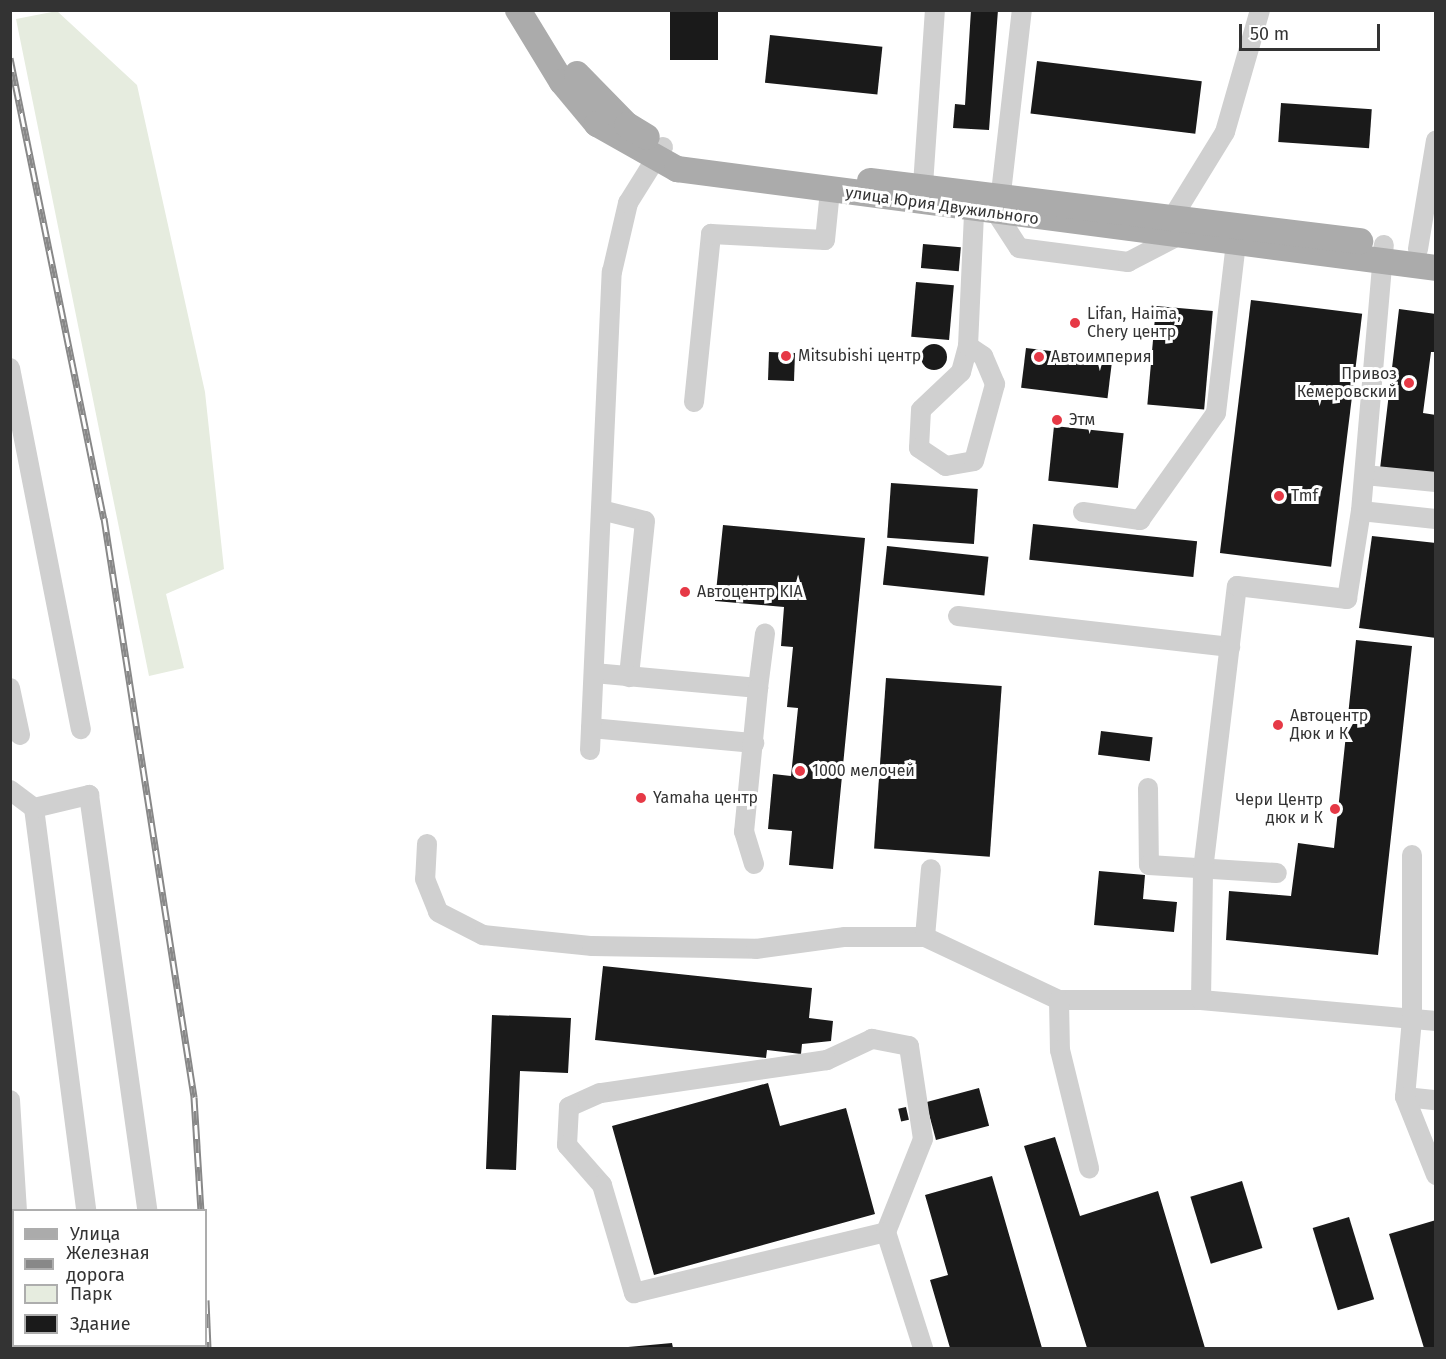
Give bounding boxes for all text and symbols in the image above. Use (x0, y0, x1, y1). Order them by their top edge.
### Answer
scale bar (1242, 12, 1383, 50)
text: 50 m (1250, 23, 1289, 45)
street label: улица Юрия Двужильного (844, 183, 1040, 229)
place label: Lifan, Haima, Chery центр (1087, 304, 1181, 342)
marker: Lifan, Haima, Chery центр (1068, 316, 1082, 330)
place label: Mitsubishi центр (798, 346, 921, 366)
place label: Автоимперия (1051, 347, 1151, 367)
marker: Mitsubishi центр (779, 349, 793, 363)
marker: Автоимперия (1032, 350, 1046, 364)
place label: Привоз Кемеровский (1297, 364, 1397, 402)
marker: Привоз Кемеровский (1402, 376, 1416, 390)
place label: Этм (1069, 410, 1095, 430)
marker: Этм (1050, 413, 1064, 427)
place label: Tmf (1291, 486, 1318, 506)
marker: Tmf (1272, 489, 1286, 503)
place label: Автоцентр KIA (697, 582, 803, 602)
marker: Автоцентр KIA (678, 585, 692, 599)
place label: Автоцентр Дюк и К (1290, 706, 1368, 744)
marker: Автоцентр Дюк и К (1271, 718, 1285, 732)
place label: 1000 мелочей (812, 761, 915, 781)
marker: 1000 мелочей (793, 764, 807, 778)
place label: Yamaha центр (653, 788, 758, 808)
place label: Чери Центр дюк и К (1236, 790, 1323, 828)
marker: Yamaha центр (634, 791, 648, 805)
marker: Чери Центр дюк и К (1328, 802, 1342, 816)
legend (12, 1209, 207, 1347)
text: Улица (70, 1223, 120, 1245)
text: Железная дорога (66, 1242, 150, 1286)
text: Парк (70, 1283, 112, 1305)
text: Здание (70, 1313, 131, 1335)

